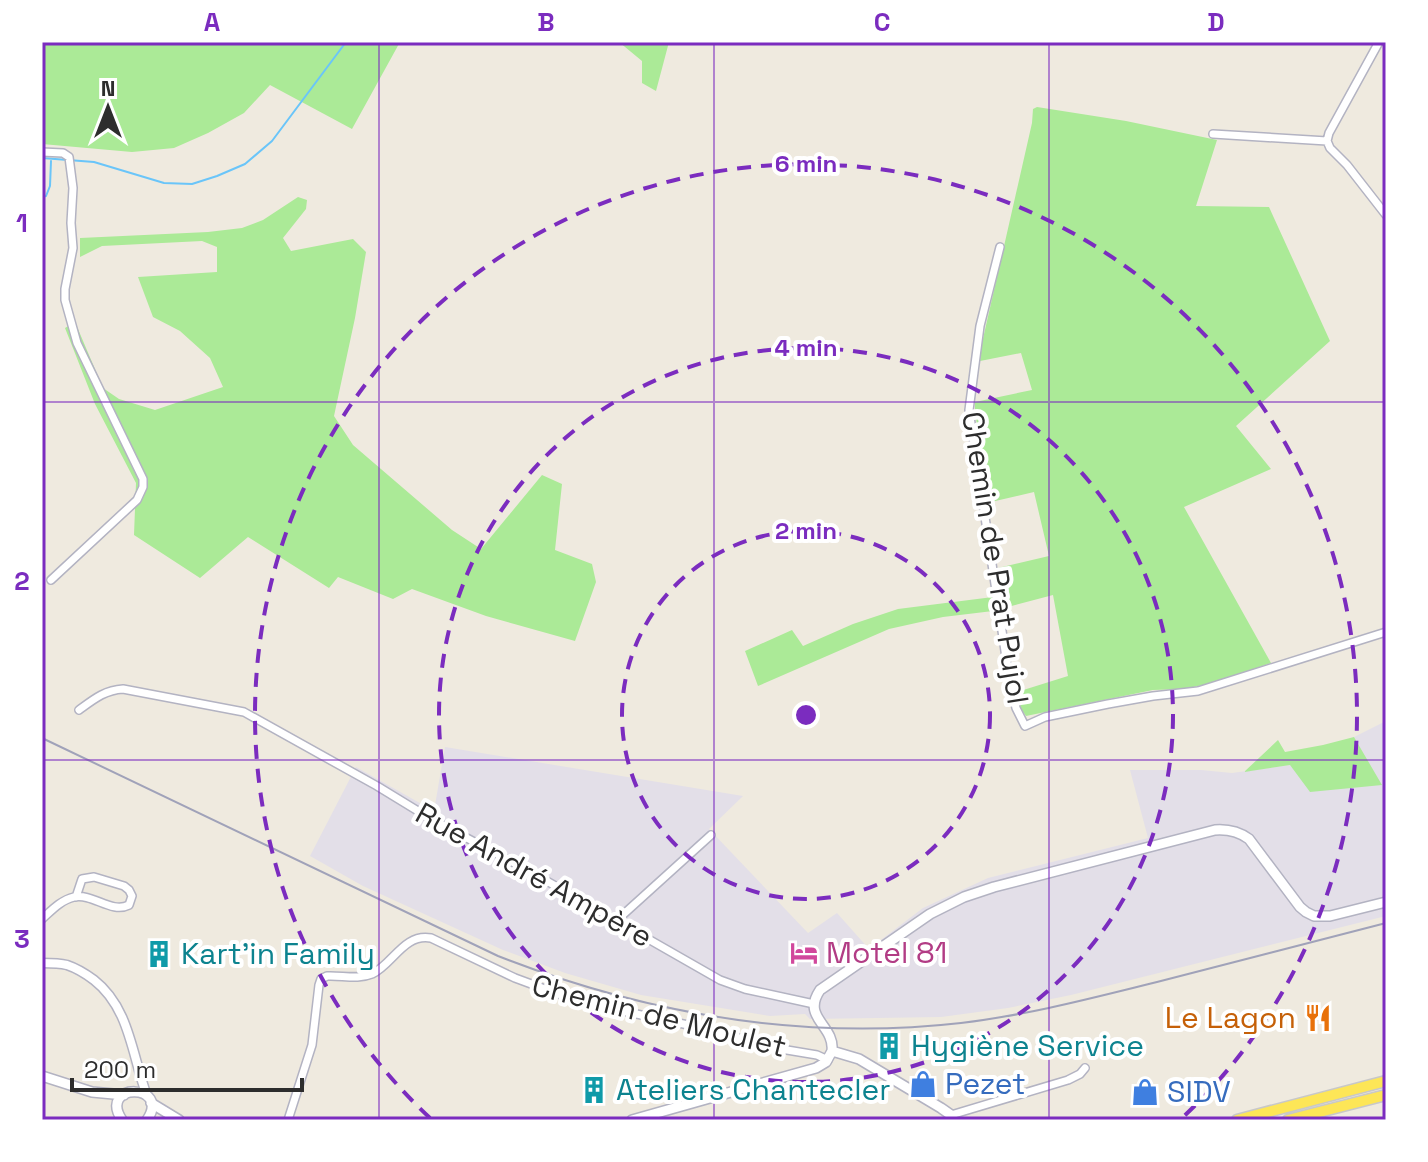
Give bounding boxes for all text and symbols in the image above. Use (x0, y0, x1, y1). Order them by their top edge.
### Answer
text: A (204, 5, 221, 39)
text: B (537, 5, 555, 39)
text: C (874, 5, 890, 39)
text: D (1207, 5, 1225, 39)
north arrow (68, 68, 148, 148)
text: N (101, 74, 115, 102)
text: 6 min (775, 148, 837, 179)
text: 1 (16, 206, 28, 240)
text: 4 min (774, 332, 838, 363)
street label: Chemin de Prat Pujol (953, 409, 1038, 707)
text: 2 min (775, 515, 837, 546)
text: 2 (14, 564, 30, 598)
centre of rings (792, 701, 820, 729)
street label: Rue André Ampère (409, 793, 660, 956)
text: 3 (14, 922, 30, 956)
place label: Motel 81 (826, 933, 947, 972)
place label: Kart'in Family (181, 934, 375, 973)
hotel icon: Motel 81 (789, 938, 819, 968)
building icon: Kart'in Family (144, 939, 174, 969)
street label: Chemin de Moulet (528, 965, 790, 1066)
place label: Le Lagon (1165, 998, 1296, 1037)
restaurant icon: Le Lagon (1303, 1003, 1333, 1033)
place label: Hygiène Service (911, 1026, 1144, 1065)
building icon: Hygiène Service (874, 1031, 904, 1061)
scale bar (72, 1042, 302, 1092)
text: 200 m (84, 1054, 156, 1085)
place label: Pezet (945, 1064, 1026, 1103)
shop icon: Pezet (908, 1069, 938, 1099)
place label: Ateliers Chantecler (616, 1070, 891, 1109)
place label: SIDV (1167, 1072, 1231, 1111)
building icon: Ateliers Chantecler (579, 1075, 609, 1105)
shop icon: SIDV (1130, 1077, 1160, 1107)

